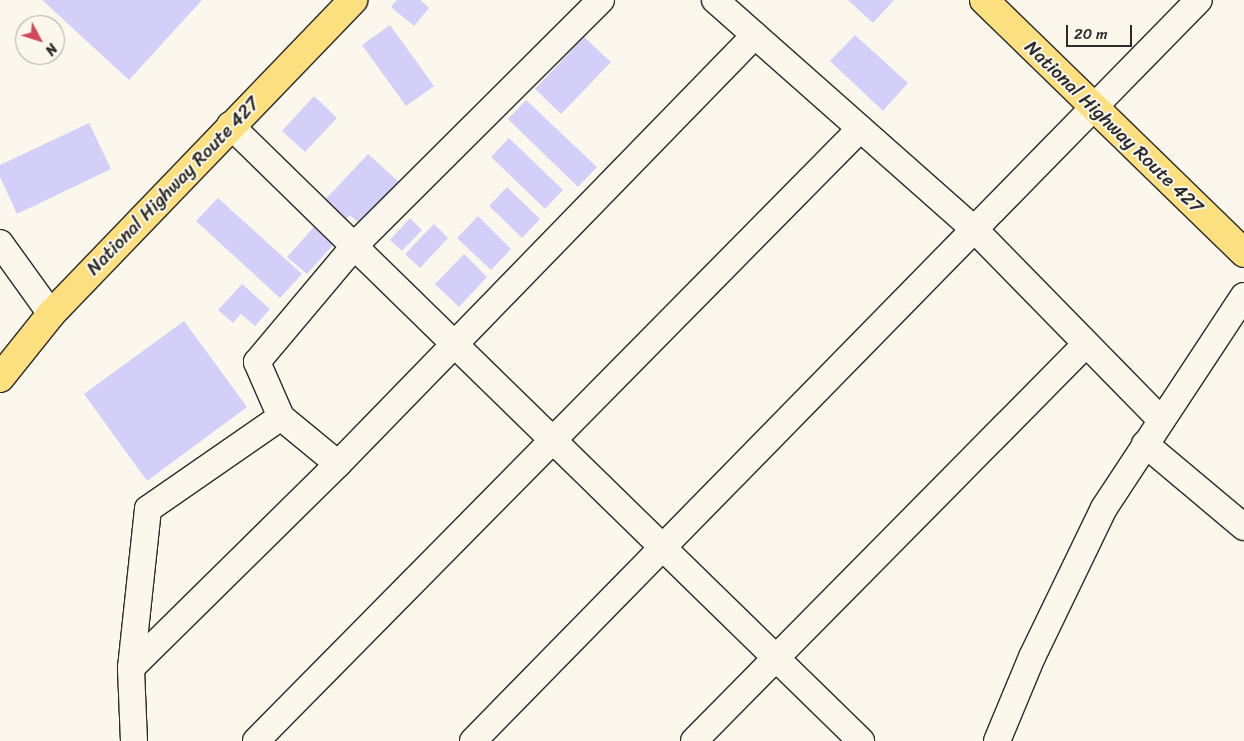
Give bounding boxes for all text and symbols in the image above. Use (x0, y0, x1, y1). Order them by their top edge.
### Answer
north arrow (15, 15, 65, 65)
scale bar (1069, 15, 1135, 47)
text: 20 m (1074, 21, 1108, 47)
street label: National Highway Route 427 (1020, 36, 1208, 218)
text: N (38, 38, 64, 61)
street label: National Highway Route 427 (82, 92, 264, 280)

